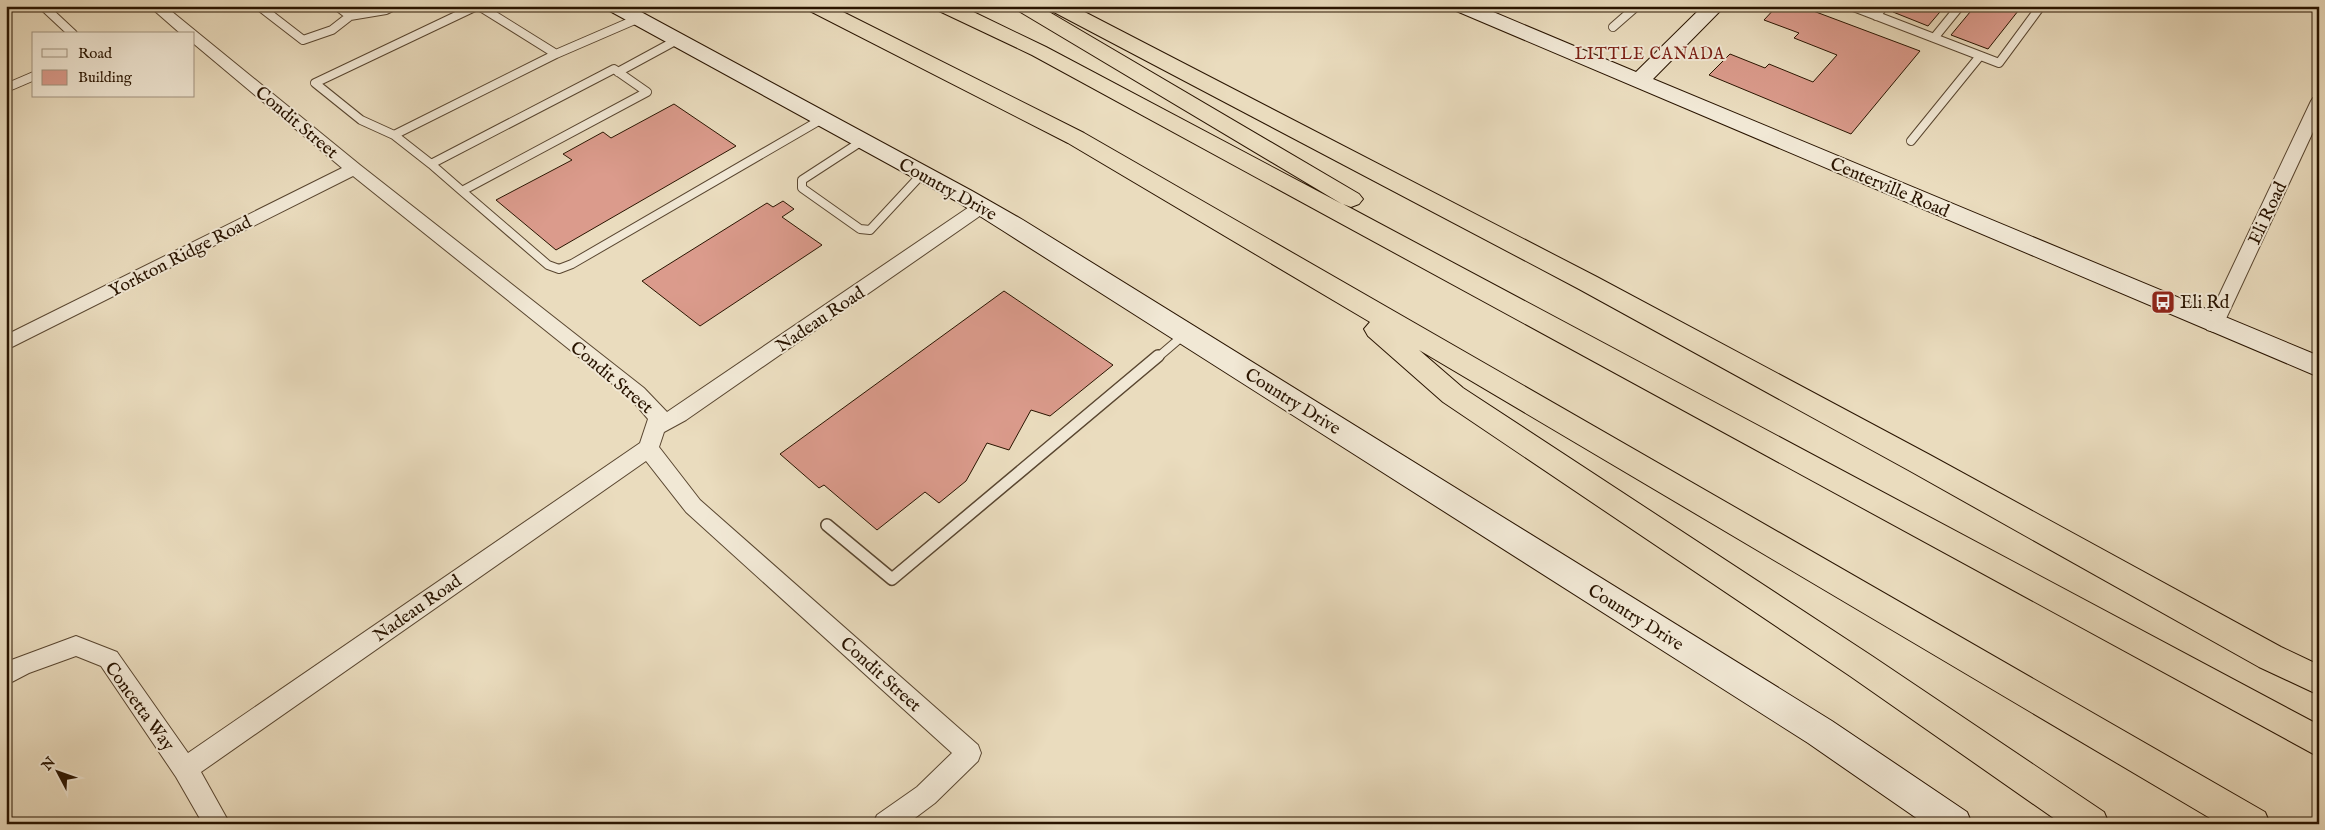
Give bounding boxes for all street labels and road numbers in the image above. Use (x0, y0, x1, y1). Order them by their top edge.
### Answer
street label: Condit Street (250, 82, 342, 165)
street label: Centerville Road (1826, 153, 1953, 224)
street label: Country Drive (894, 154, 1000, 227)
street label: Eli Road (2244, 178, 2293, 249)
street label: Yorkton Ridge Road (106, 211, 256, 303)
street label: Nadeau Road (772, 282, 870, 358)
street label: Condit Street (565, 337, 657, 420)
street label: Country Drive (1240, 364, 1344, 441)
street label: Nadeau Road (369, 570, 467, 648)
street label: Country Drive (1583, 580, 1687, 657)
street label: Condit Street (835, 633, 925, 718)
street label: Concetta Way (99, 658, 179, 756)

